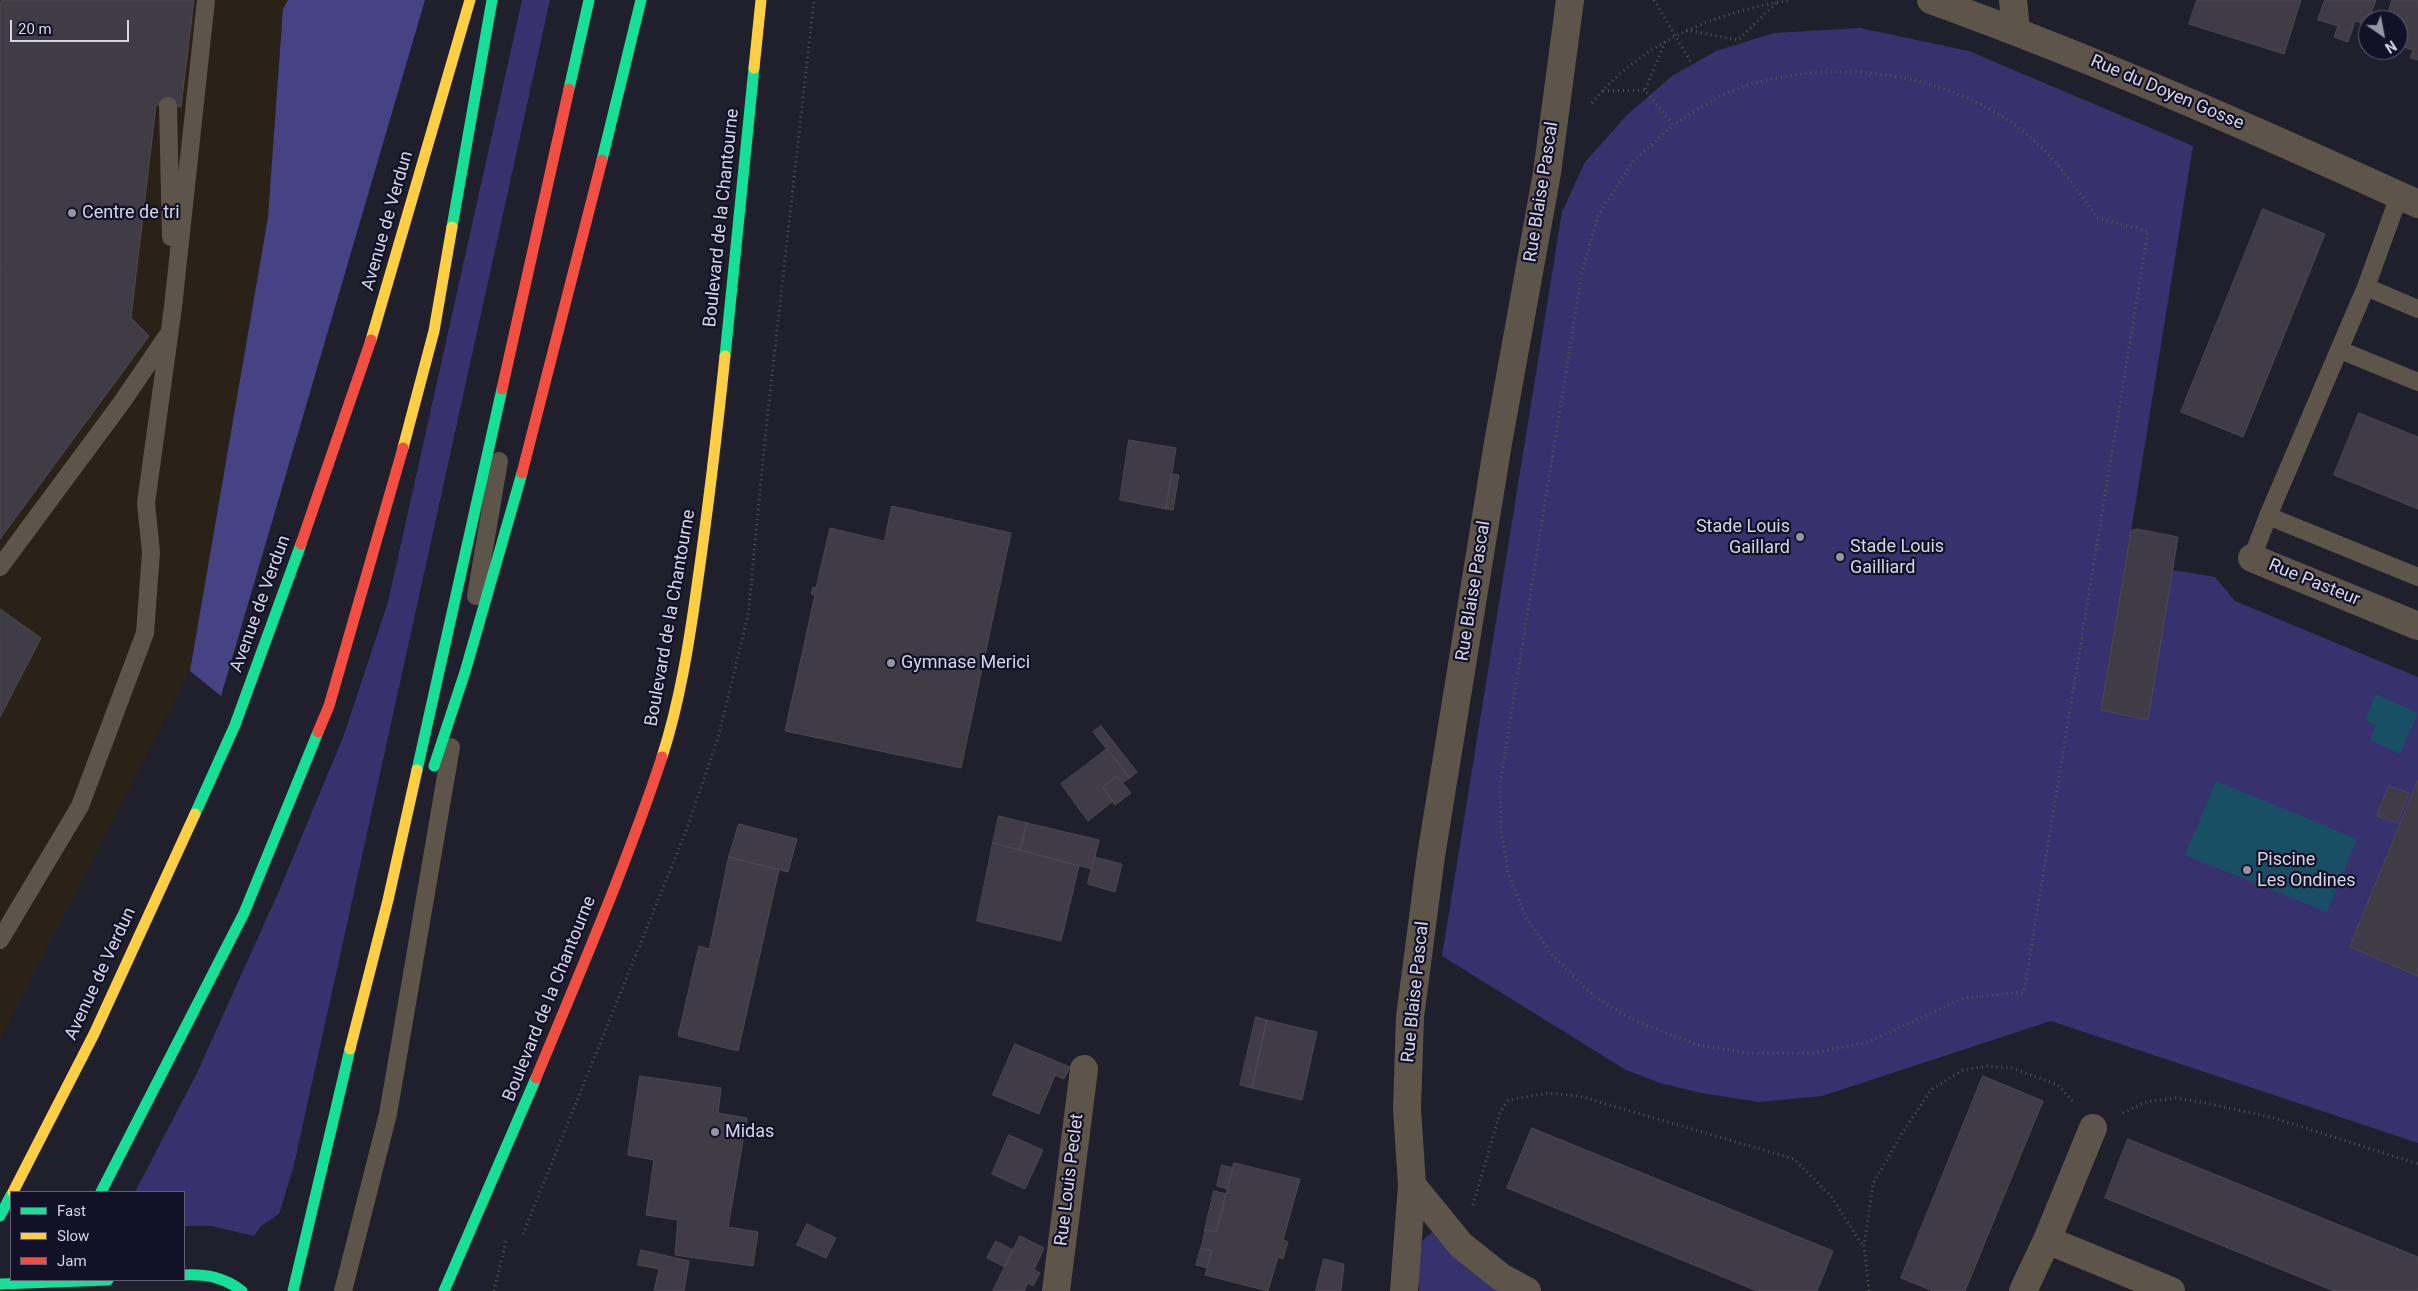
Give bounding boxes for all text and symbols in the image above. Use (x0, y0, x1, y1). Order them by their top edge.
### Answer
scale bar (12, 10, 131, 42)
north arrow (2358, 10, 2408, 60)
text: 20 m (18, 20, 52, 38)
text: N (2382, 37, 2399, 56)
street label: Rue du Doyen Gosse (2087, 51, 2247, 135)
street label: Boulevard de la Chantourne (700, 108, 744, 328)
street label: Rue Blaise Pascal (1520, 120, 1564, 264)
street label: Avenue de Verdun (358, 149, 418, 293)
place label: Centre de tri (82, 202, 180, 224)
marker: Centre de tri (66, 207, 78, 219)
street label: Boulevard de la Chantourne (641, 508, 701, 728)
place label: Stade Louis Gaillard (1696, 516, 1790, 558)
street label: Rue Blaise Pascal (1452, 519, 1496, 663)
marker: Stade Louis Gaillard (1794, 531, 1806, 543)
street label: Avenue de Verdun (226, 533, 296, 675)
place label: Stade Louis Gailliard (1850, 536, 1944, 578)
marker: Stade Louis Gailliard (1834, 551, 1846, 563)
street label: Rue Pasteur (2265, 555, 2363, 611)
place label: Gymnase Merici (901, 652, 1030, 674)
marker: Gymnase Merici (885, 657, 897, 669)
place label: Piscine Les Ondines (2257, 849, 2356, 892)
marker: Piscine Les Ondines (2241, 864, 2253, 876)
street label: Boulevard de la Chantourne (499, 893, 601, 1105)
street label: Avenue de Verdun (61, 904, 141, 1044)
street label: Rue Blaise Pascal (1398, 920, 1434, 1064)
street label: Rue Louis Peclet (1051, 1113, 1089, 1247)
place label: Midas (725, 1121, 774, 1143)
marker: Midas (709, 1126, 721, 1138)
legend (10, 1191, 185, 1281)
text: Fast (57, 1202, 86, 1220)
text: Slow (57, 1227, 89, 1245)
text: Jam (57, 1252, 87, 1270)

